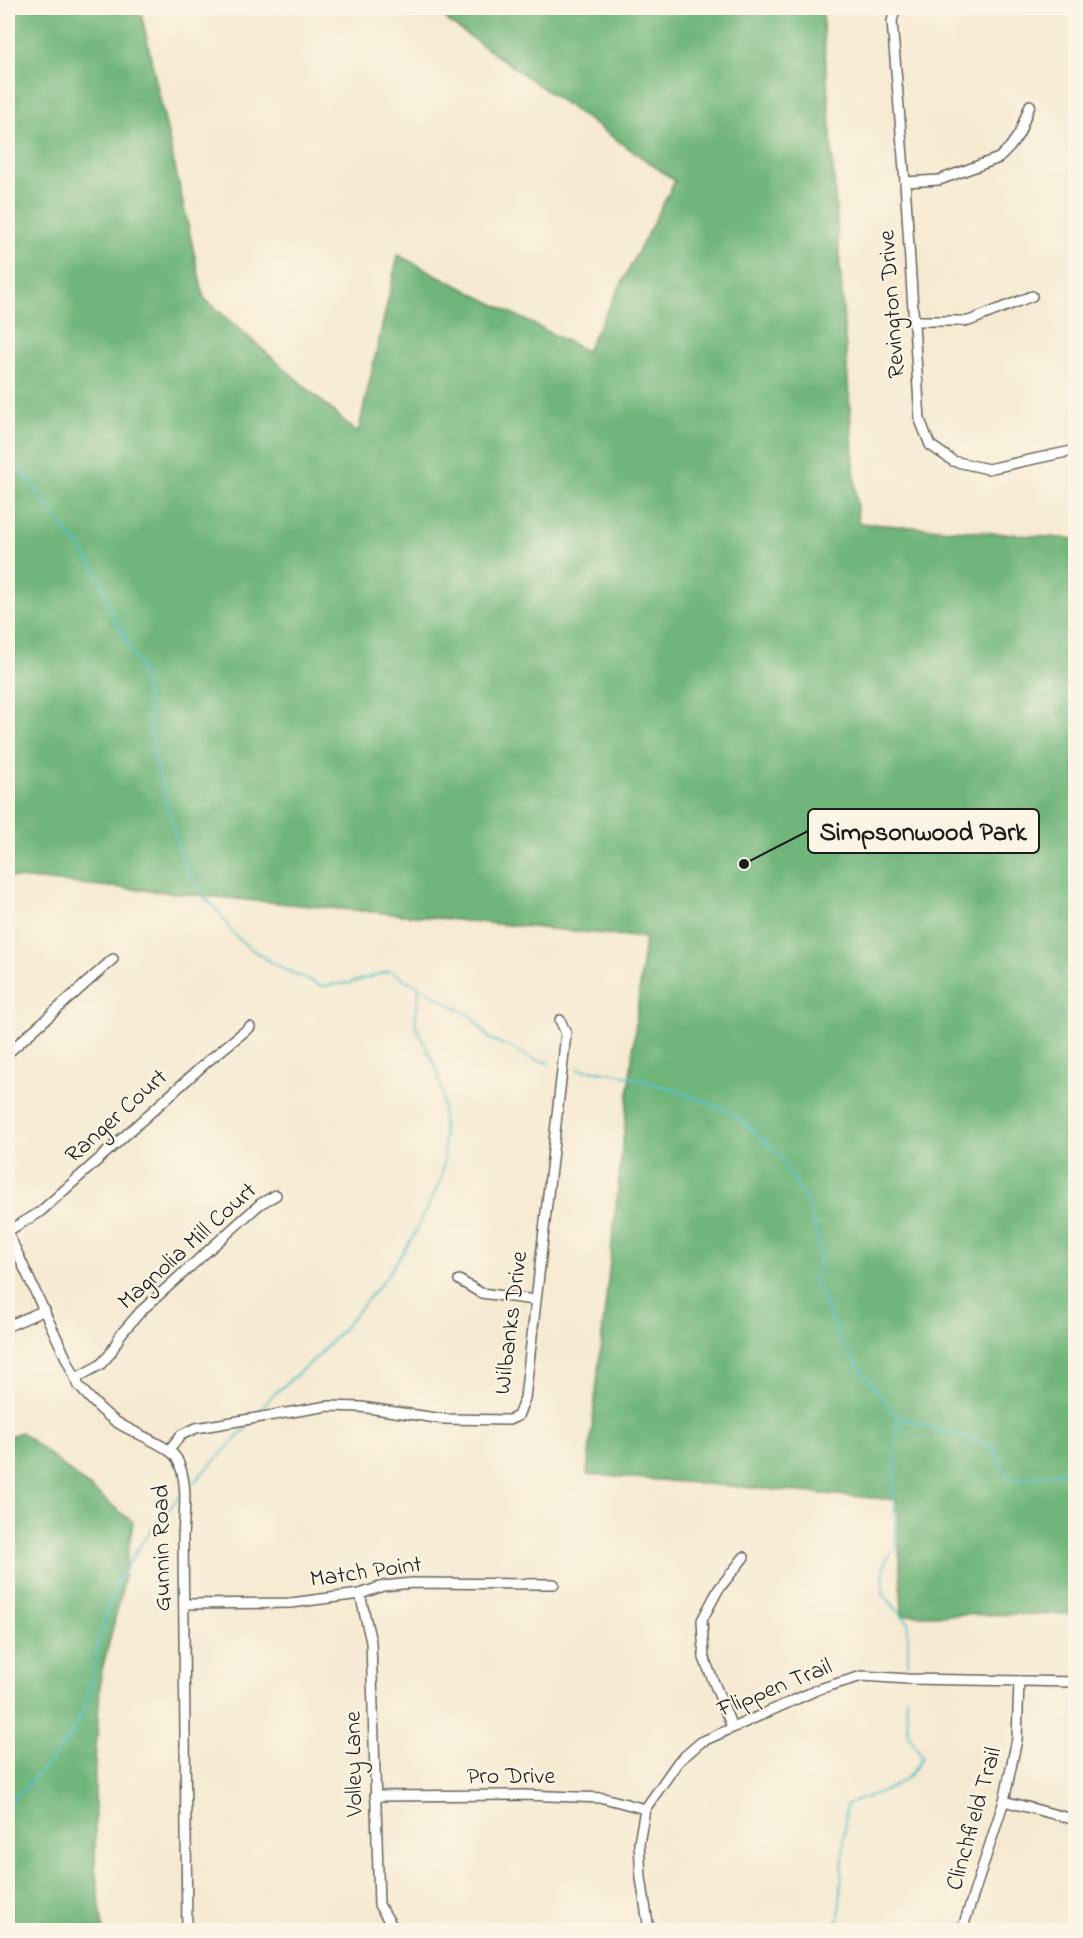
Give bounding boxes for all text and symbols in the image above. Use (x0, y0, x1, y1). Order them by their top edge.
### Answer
street label: Revington Drive (870, 228, 916, 379)
callout: Simpsonwood Park (808, 809, 1039, 853)
text: Simpsonwood Park (819, 815, 1027, 853)
street label: Ranger Court (58, 1061, 176, 1173)
street label: Magnolia Mill Court (111, 1175, 265, 1319)
street label: Wilbanks Drive (486, 1249, 538, 1397)
street label: Gunnin Road (144, 1484, 182, 1612)
street label: Match Point (308, 1548, 424, 1598)
street label: Flippen Trail (711, 1650, 838, 1728)
street label: Volley Lane (337, 1711, 374, 1818)
street label: Clinchfield Trail (938, 1743, 1012, 1895)
street label: Pro Drive (467, 1760, 555, 1795)

